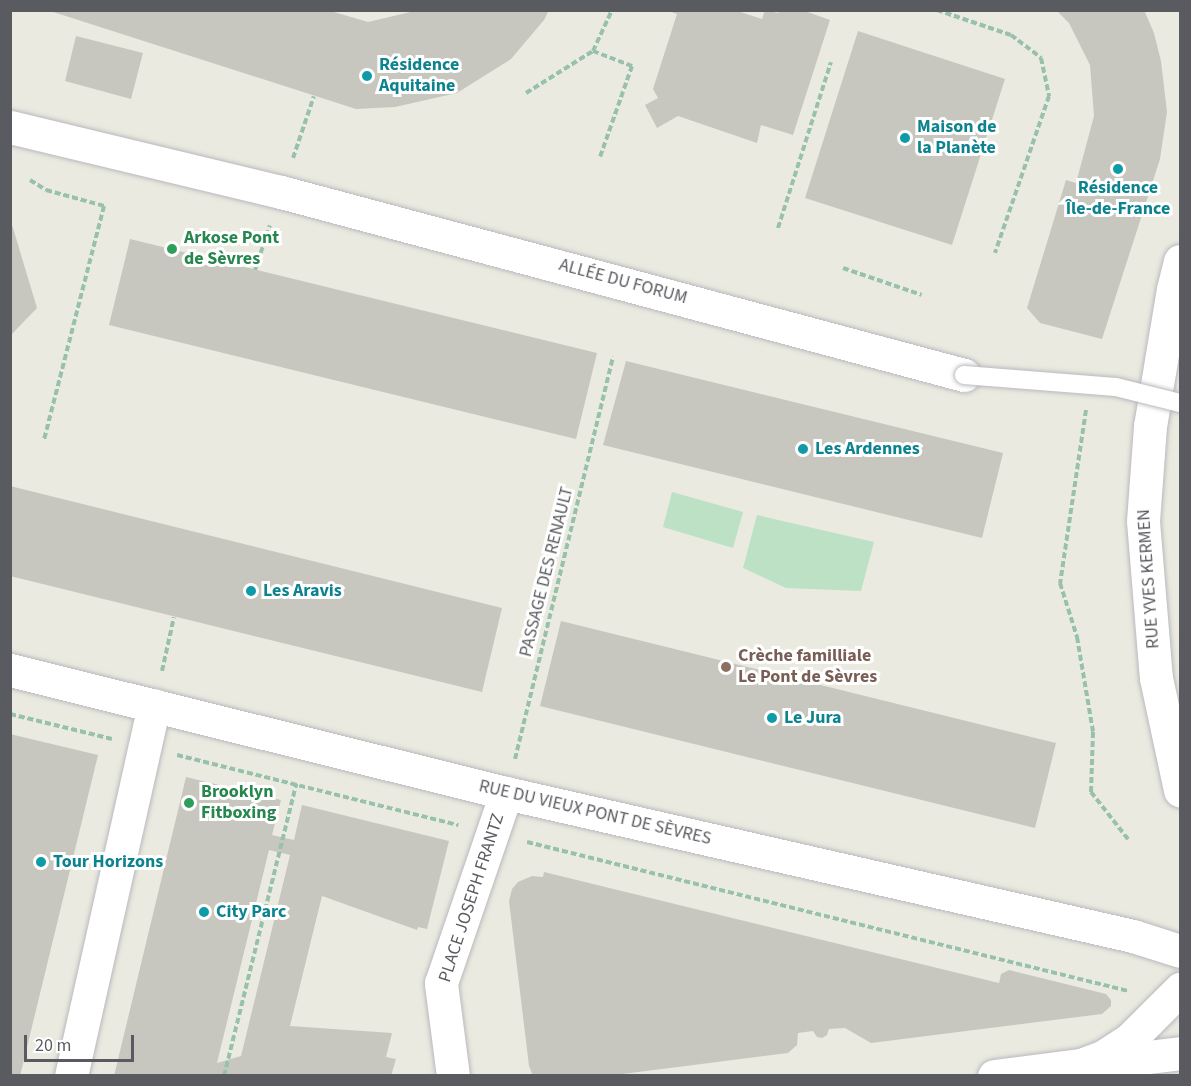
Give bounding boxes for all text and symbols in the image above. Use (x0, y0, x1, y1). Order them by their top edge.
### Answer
place label: Résidence Aquitaine (379, 55, 459, 98)
marker: Résidence Aquitaine (360, 69, 374, 83)
place label: Maison de la Planète (917, 117, 997, 160)
marker: Maison de la Planète (898, 131, 912, 145)
marker: Résidence Île-de-France (1111, 162, 1125, 176)
place label: Résidence Île-de-France (1066, 178, 1170, 220)
place label: Arkose Pont de Sèvres (184, 228, 279, 270)
marker: Arkose Pont de Sèvres (165, 242, 179, 256)
street label: ALLÉE DU FORUM (557, 255, 689, 309)
place label: Les Ardennes (815, 438, 920, 460)
marker: Les Ardennes (796, 442, 810, 456)
street label: PASSAGE DES RENAULT (515, 485, 579, 659)
street label: RUE YVES KERMEN (1133, 508, 1165, 650)
place label: Les Aravis (263, 580, 342, 602)
marker: Les Aravis (244, 584, 258, 598)
place label: Crèche familliale Le Pont de Sèvres (738, 646, 877, 688)
marker: Crèche familliale Le Pont de Sèvres (719, 660, 733, 674)
place label: Le Jura (784, 707, 842, 729)
marker: Le Jura (765, 711, 779, 725)
street label: RUE DU VIEUX PONT DE SÈVRES (477, 776, 713, 850)
place label: Brooklyn Fitboxing (201, 782, 276, 824)
marker: Brooklyn Fitboxing (182, 796, 196, 810)
street label: PLACE JOSEPH FRANTZ (435, 811, 509, 985)
place label: Tour Horizons (53, 851, 163, 873)
marker: Tour Horizons (34, 855, 48, 869)
place label: City Parc (216, 901, 286, 923)
marker: City Parc (197, 905, 211, 919)
scale bar (27, 1023, 136, 1061)
text: 20 m (35, 1033, 71, 1058)

